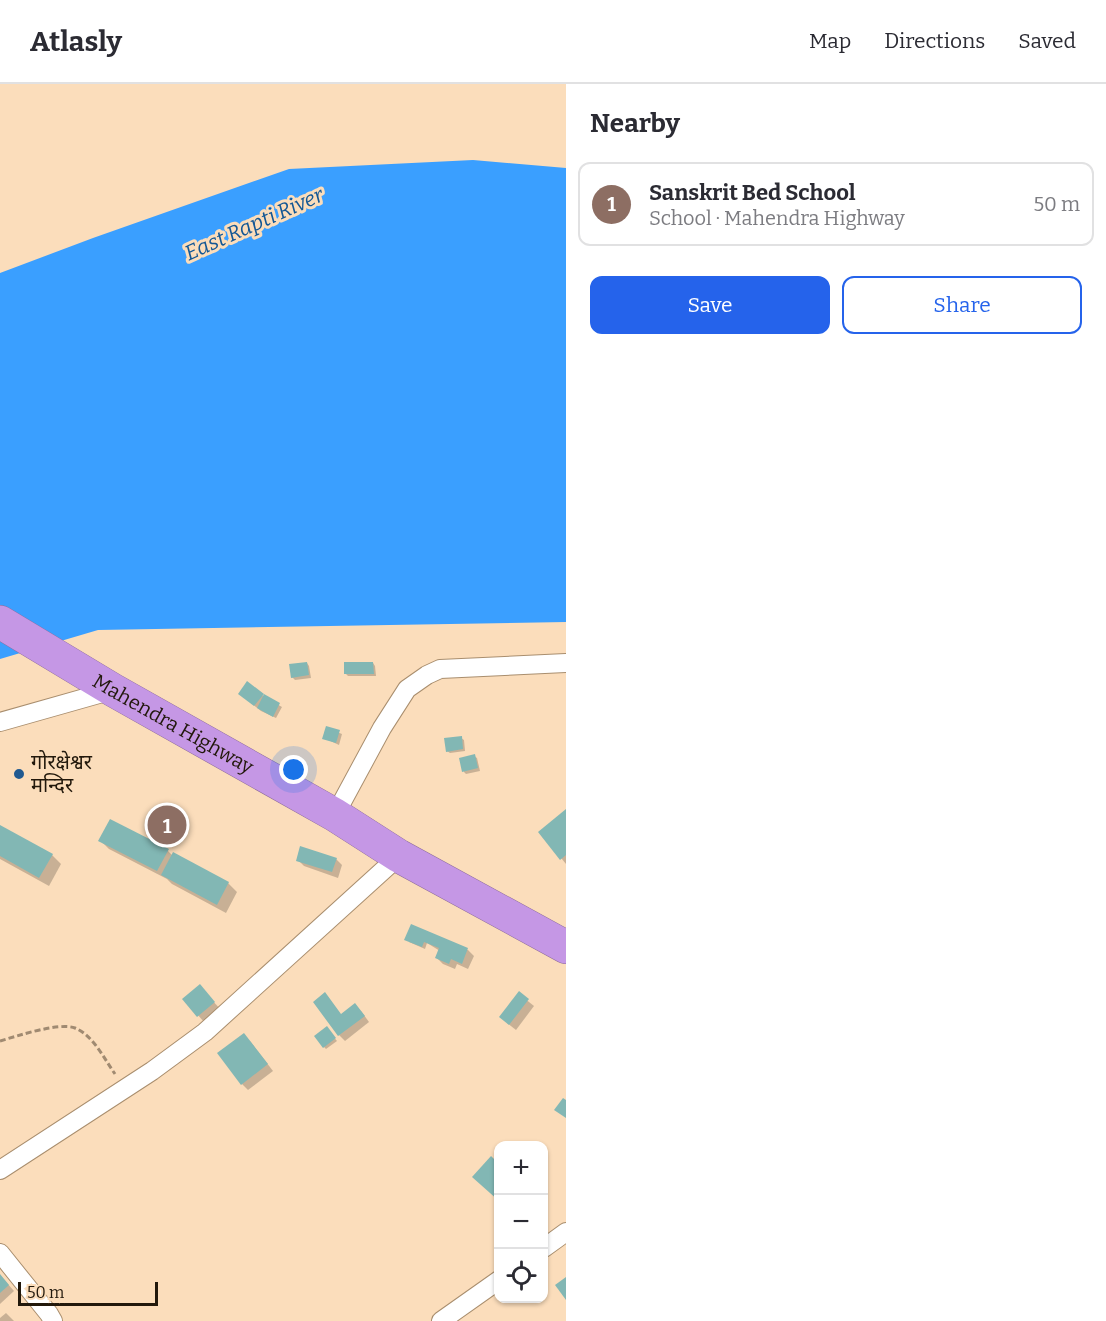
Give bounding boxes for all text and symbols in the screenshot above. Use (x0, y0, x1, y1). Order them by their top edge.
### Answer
text: Atlasly (30, 25, 122, 58)
text: Map (809, 28, 851, 54)
text: Directions (884, 28, 985, 54)
text: Saved (1018, 28, 1076, 54)
text: Nearby (590, 108, 680, 139)
text: Sanskrit Bed School (649, 179, 856, 206)
water label: East Rapti River (181, 181, 329, 266)
text: 1 (607, 192, 616, 216)
text: 50 m (1033, 192, 1080, 216)
text: School · Mahendra Highway (649, 206, 905, 230)
button: Save (590, 276, 830, 334)
button: Share (842, 276, 1082, 334)
street label: Mahendra Highway (89, 669, 258, 779)
place label: गोरक्षेश्वर मन्दिर (31, 750, 93, 797)
your location (279, 755, 308, 784)
marker: गोरक्षेश्वर मन्दिर (12, 767, 26, 781)
pin: 1 (148, 802, 186, 848)
map controls (494, 1141, 548, 1303)
button: + (494, 1141, 548, 1195)
button: − (494, 1195, 548, 1249)
button: locate (494, 1249, 548, 1303)
scale bar (18, 1279, 158, 1306)
text: 50 m (27, 1283, 64, 1302)

